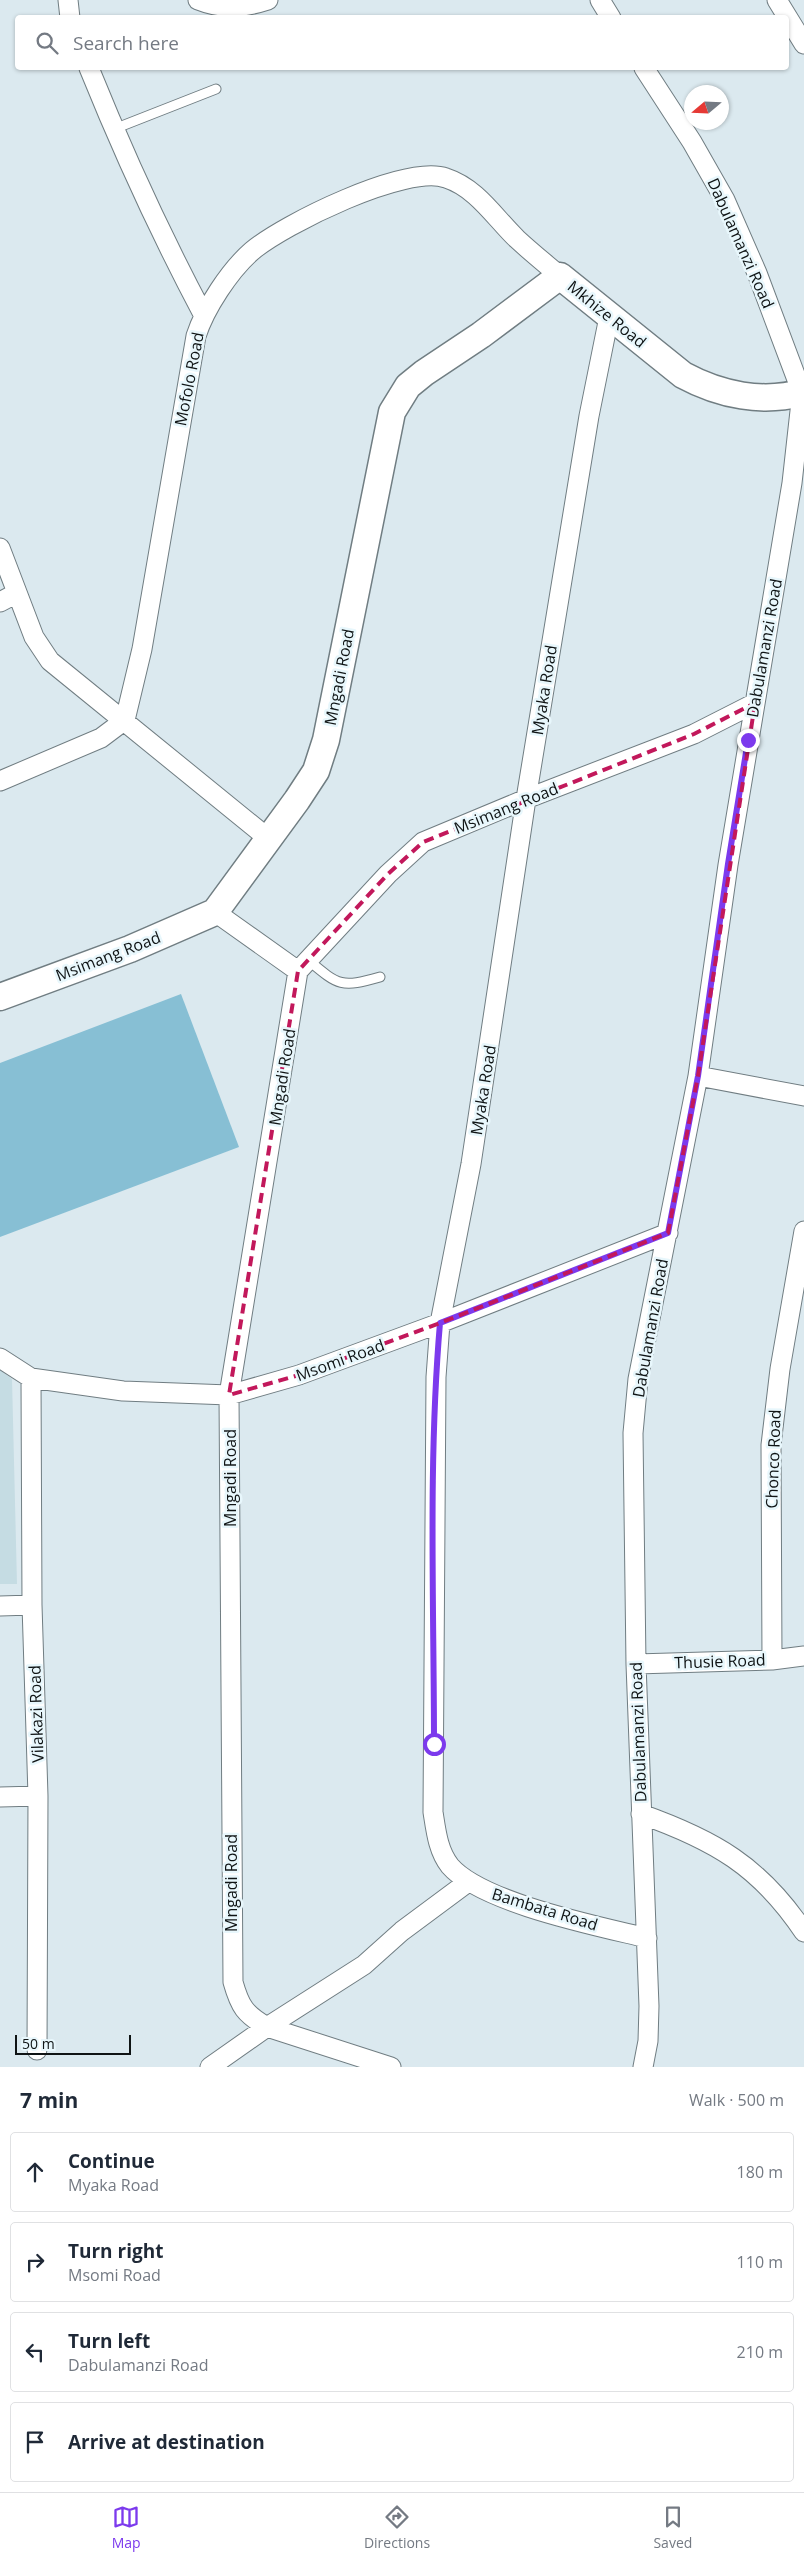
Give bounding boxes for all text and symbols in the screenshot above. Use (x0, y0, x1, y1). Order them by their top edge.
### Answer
search box (15, 15, 789, 70)
icon: search (33, 29, 61, 57)
text: Search here (73, 30, 179, 56)
north arrow (684, 85, 729, 130)
street label: Dabulamanzi Road (702, 174, 780, 312)
street label: Mkhize Road (563, 275, 651, 353)
street label: Mofolo Road (169, 330, 209, 428)
street label: Dabulamanzi Road (741, 577, 787, 719)
street label: Mngadi Road (319, 627, 359, 727)
street label: Myaka Road (526, 643, 562, 737)
route end (737, 729, 760, 752)
street label: Msimang Road (451, 777, 561, 839)
street label: Msimang Road (52, 926, 164, 986)
street label: Mngadi Road (263, 1027, 301, 1127)
street label: Myaka Road (465, 1043, 501, 1137)
street label: Dabulamanzi Road (627, 1257, 673, 1399)
street label: Msomi Road (293, 1334, 387, 1386)
street label: Chonco Road (760, 1409, 786, 1509)
street label: Mngadi Road (219, 1429, 241, 1527)
street label: Thusie Road (674, 1648, 766, 1674)
street label: Dabulamanzi Road (625, 1661, 651, 1803)
street label: Vilakazi Road (23, 1665, 49, 1763)
route start (423, 1733, 446, 1756)
street label: Mngadi Road (220, 1834, 242, 1932)
street label: Bambata Road (489, 1882, 601, 1936)
scale bar (15, 2032, 131, 2055)
text: 50 m (22, 2034, 55, 2053)
text: 7 min (20, 2086, 78, 2114)
text: Walk · 500 m (689, 2089, 784, 2111)
text: Continue (68, 2148, 155, 2174)
icon: ahead (21, 2158, 49, 2186)
text: 180 m (737, 2161, 783, 2183)
text: Myaka Road (68, 2174, 159, 2196)
text: Turn right (68, 2238, 163, 2264)
icon: right (21, 2248, 49, 2276)
text: 110 m (737, 2251, 783, 2273)
text: Msomi Road (68, 2264, 161, 2286)
text: Turn left (68, 2328, 150, 2354)
icon: left (21, 2338, 49, 2366)
text: 210 m (737, 2341, 783, 2363)
text: Dabulamanzi Road (68, 2354, 208, 2376)
icon: arrive (21, 2428, 49, 2456)
text: Arrive at destination (68, 2429, 265, 2455)
tab: Map (112, 2503, 141, 2552)
tab: Directions (364, 2503, 430, 2552)
tab: Saved (653, 2503, 692, 2552)

